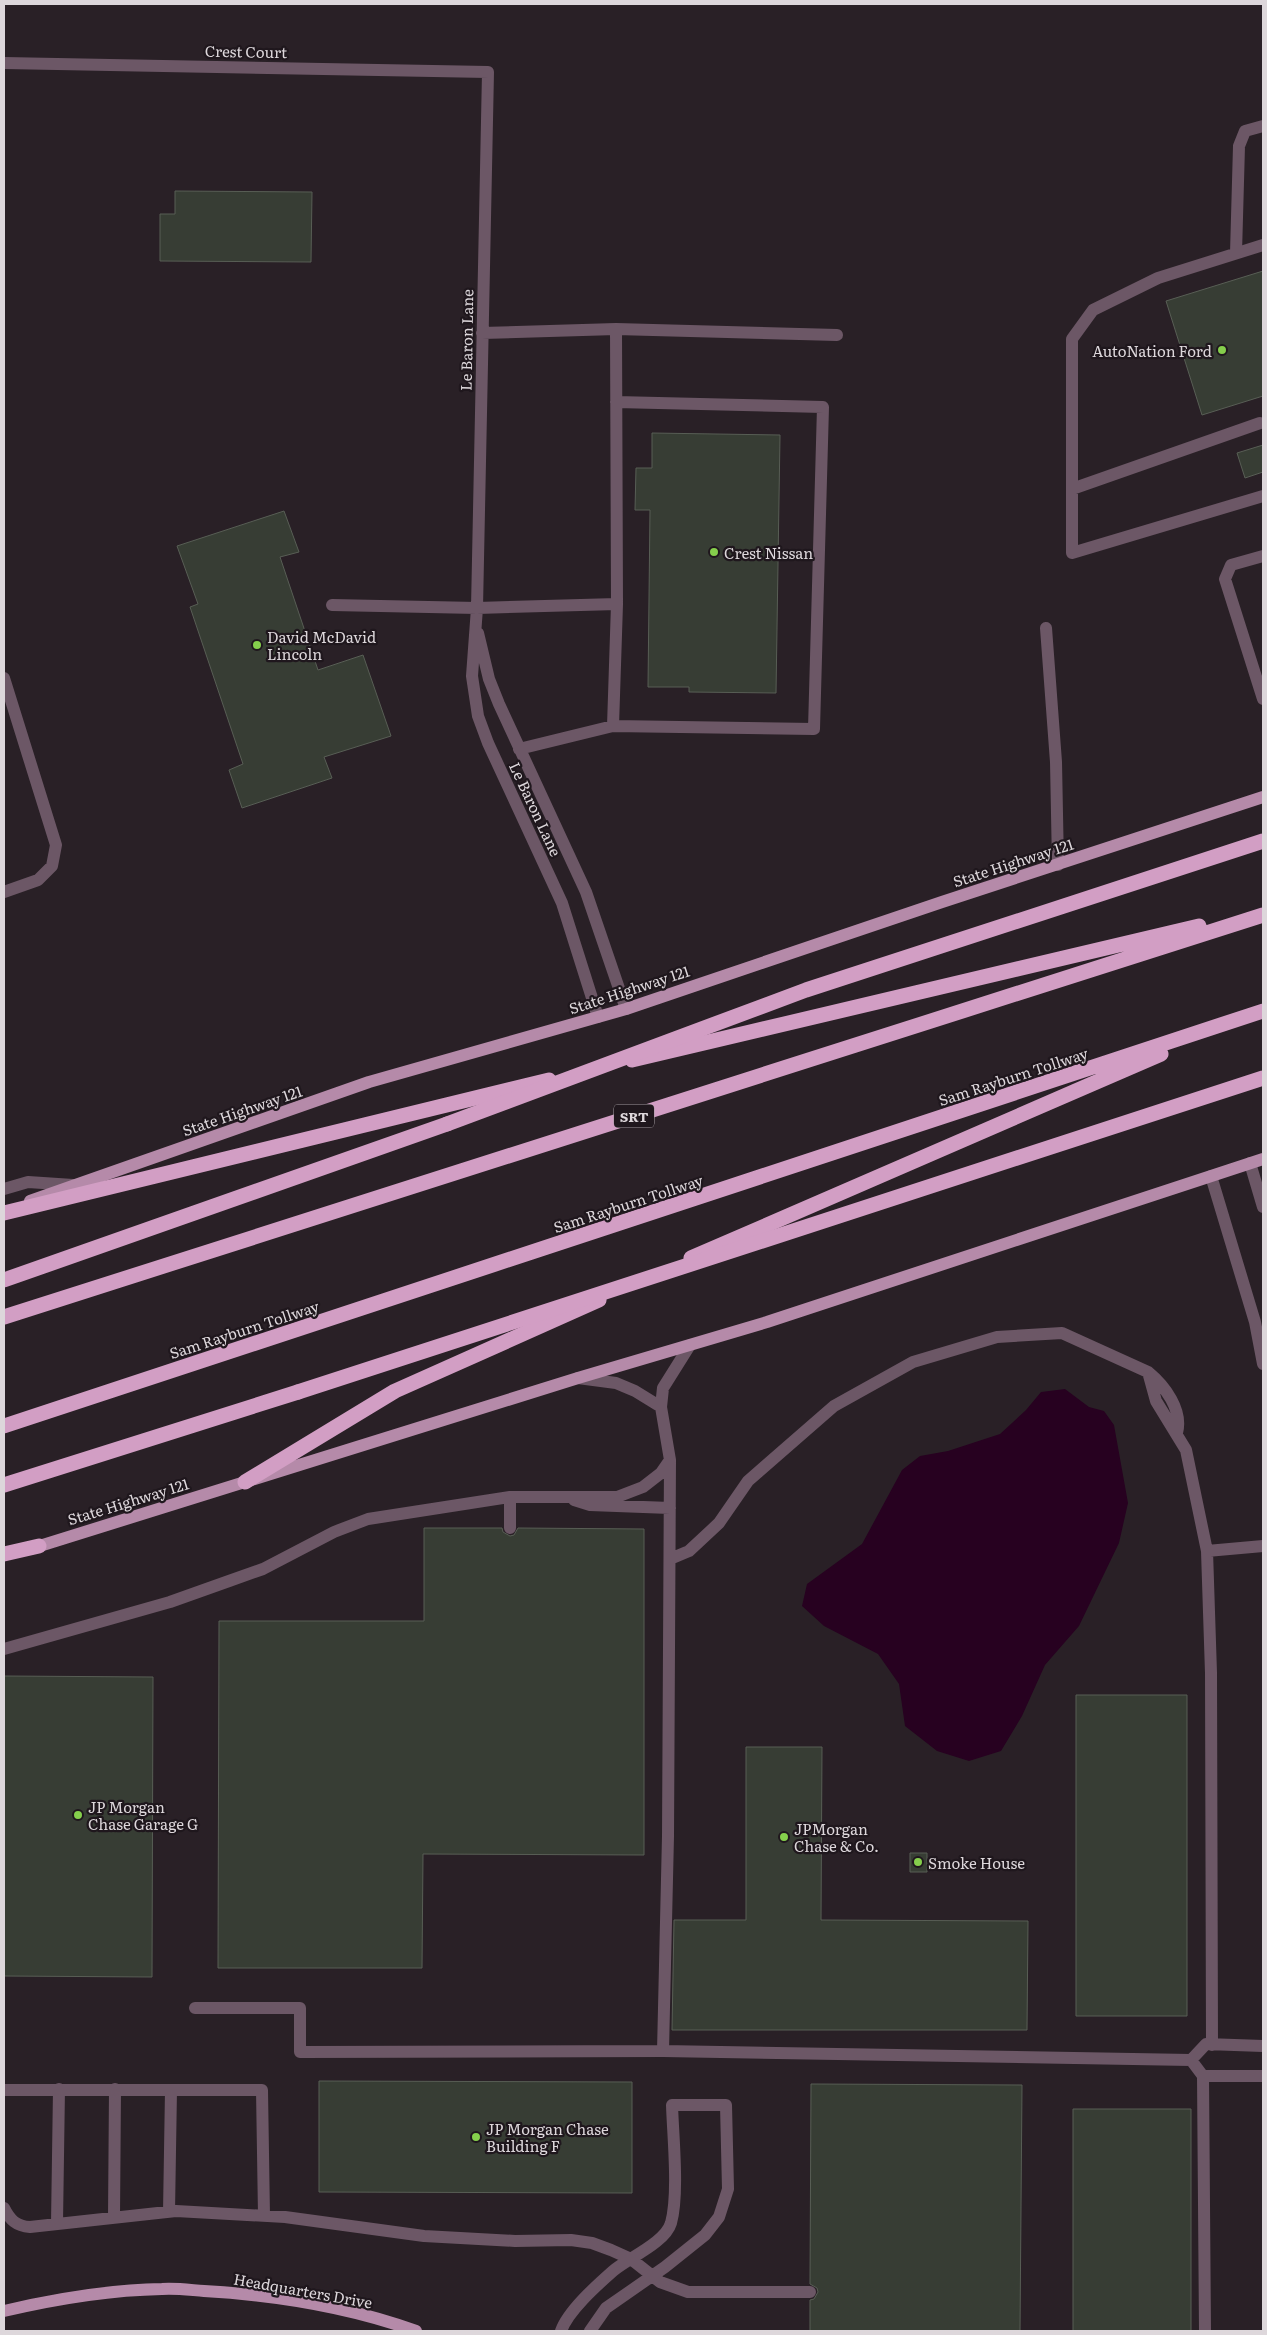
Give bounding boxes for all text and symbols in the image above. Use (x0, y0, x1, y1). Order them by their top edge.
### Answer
street label: Crest Court (205, 39, 287, 63)
street label: Le Baron Lane (454, 289, 478, 391)
place label: AutoNation Ford (1092, 339, 1212, 362)
marker: AutoNation Ford (1216, 344, 1228, 356)
place label: Crest Nissan (724, 541, 813, 564)
marker: Crest Nissan (708, 546, 720, 558)
place label: David McDavid Lincoln (267, 625, 376, 665)
marker: David McDavid Lincoln (251, 639, 263, 651)
street label: Le Baron Lane (504, 758, 568, 860)
street label: State Highway 121 (950, 832, 1076, 892)
street label: State Highway 121 (566, 959, 692, 1019)
street label: Sam Rayburn Tollway (935, 1041, 1091, 1111)
street label: State Highway 121 (179, 1079, 305, 1141)
road number: SRT (614, 1104, 654, 1128)
street label: Sam Rayburn Tollway (550, 1168, 706, 1238)
street label: Sam Rayburn Tollway (166, 1294, 322, 1364)
street label: State Highway 121 (64, 1472, 192, 1530)
place label: JP Morgan Chase Garage G (88, 1795, 198, 1835)
marker: JP Morgan Chase Garage G (72, 1809, 84, 1821)
place label: JPMorgan Chase & Co. (794, 1817, 879, 1857)
marker: JPMorgan Chase & Co. (778, 1831, 790, 1843)
place label: Smoke House (928, 1851, 1025, 1874)
marker: Smoke House (912, 1856, 924, 1868)
place label: JP Morgan Chase Building F (486, 2117, 609, 2157)
marker: JP Morgan Chase Building F (470, 2131, 482, 2143)
street label: Headquarters Drive (232, 2266, 374, 2314)

